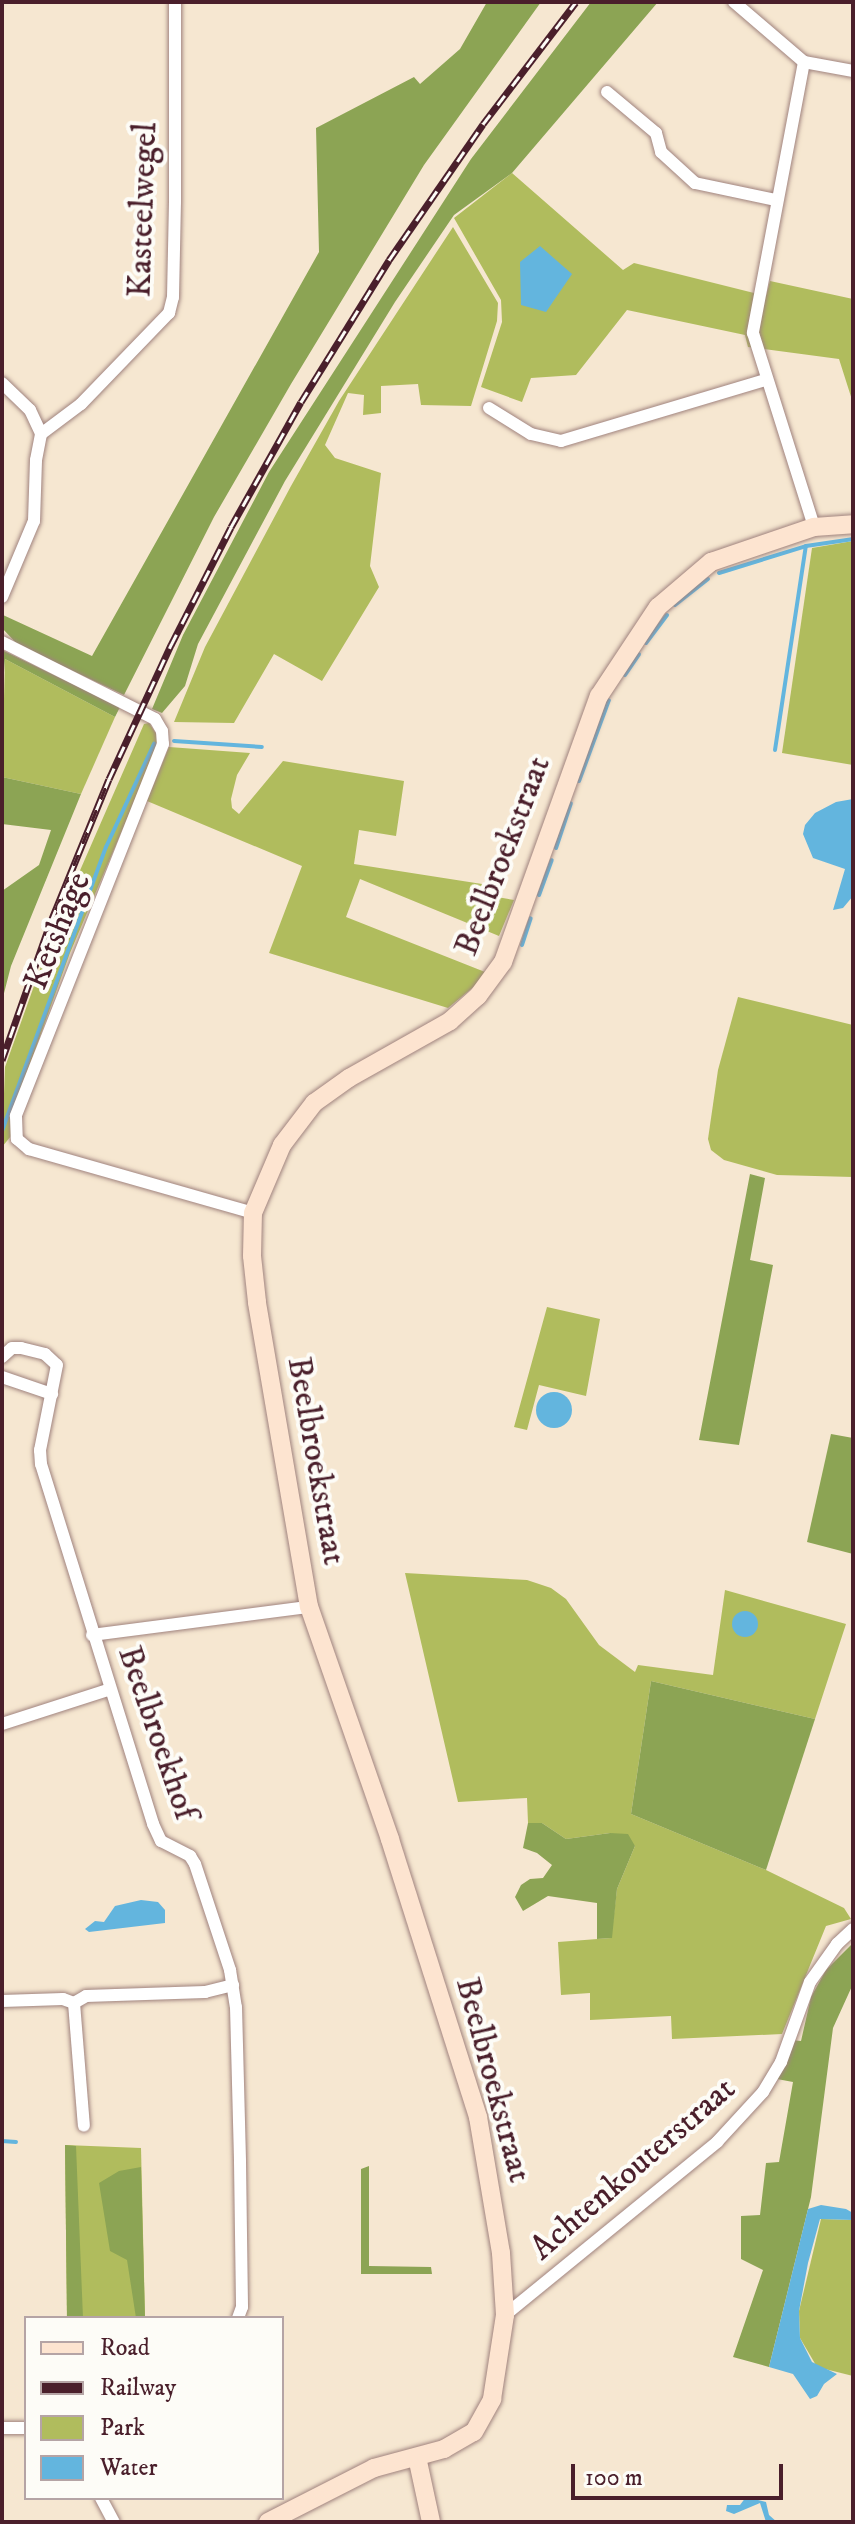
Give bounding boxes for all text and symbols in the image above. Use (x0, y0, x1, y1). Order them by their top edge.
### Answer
street label: Kasteelwegel (120, 122, 166, 298)
street label: Beelbroekstraat (446, 750, 560, 962)
street label: Ketshage (16, 866, 100, 996)
street label: Beelbroekstraat (278, 1354, 354, 1568)
street label: Beelbroekhof (108, 1641, 206, 1825)
street label: Beelbroekstraat (446, 1973, 540, 2187)
street label: Achtenkouterstraat (522, 2069, 744, 2269)
legend (24, 2316, 284, 2500)
text: Road (100, 2333, 150, 2363)
text: Railway (100, 2373, 176, 2403)
text: Park (100, 2413, 145, 2443)
scale bar (575, 2448, 787, 2498)
text: Water (100, 2453, 157, 2483)
text: 100 m (585, 2463, 643, 2493)

